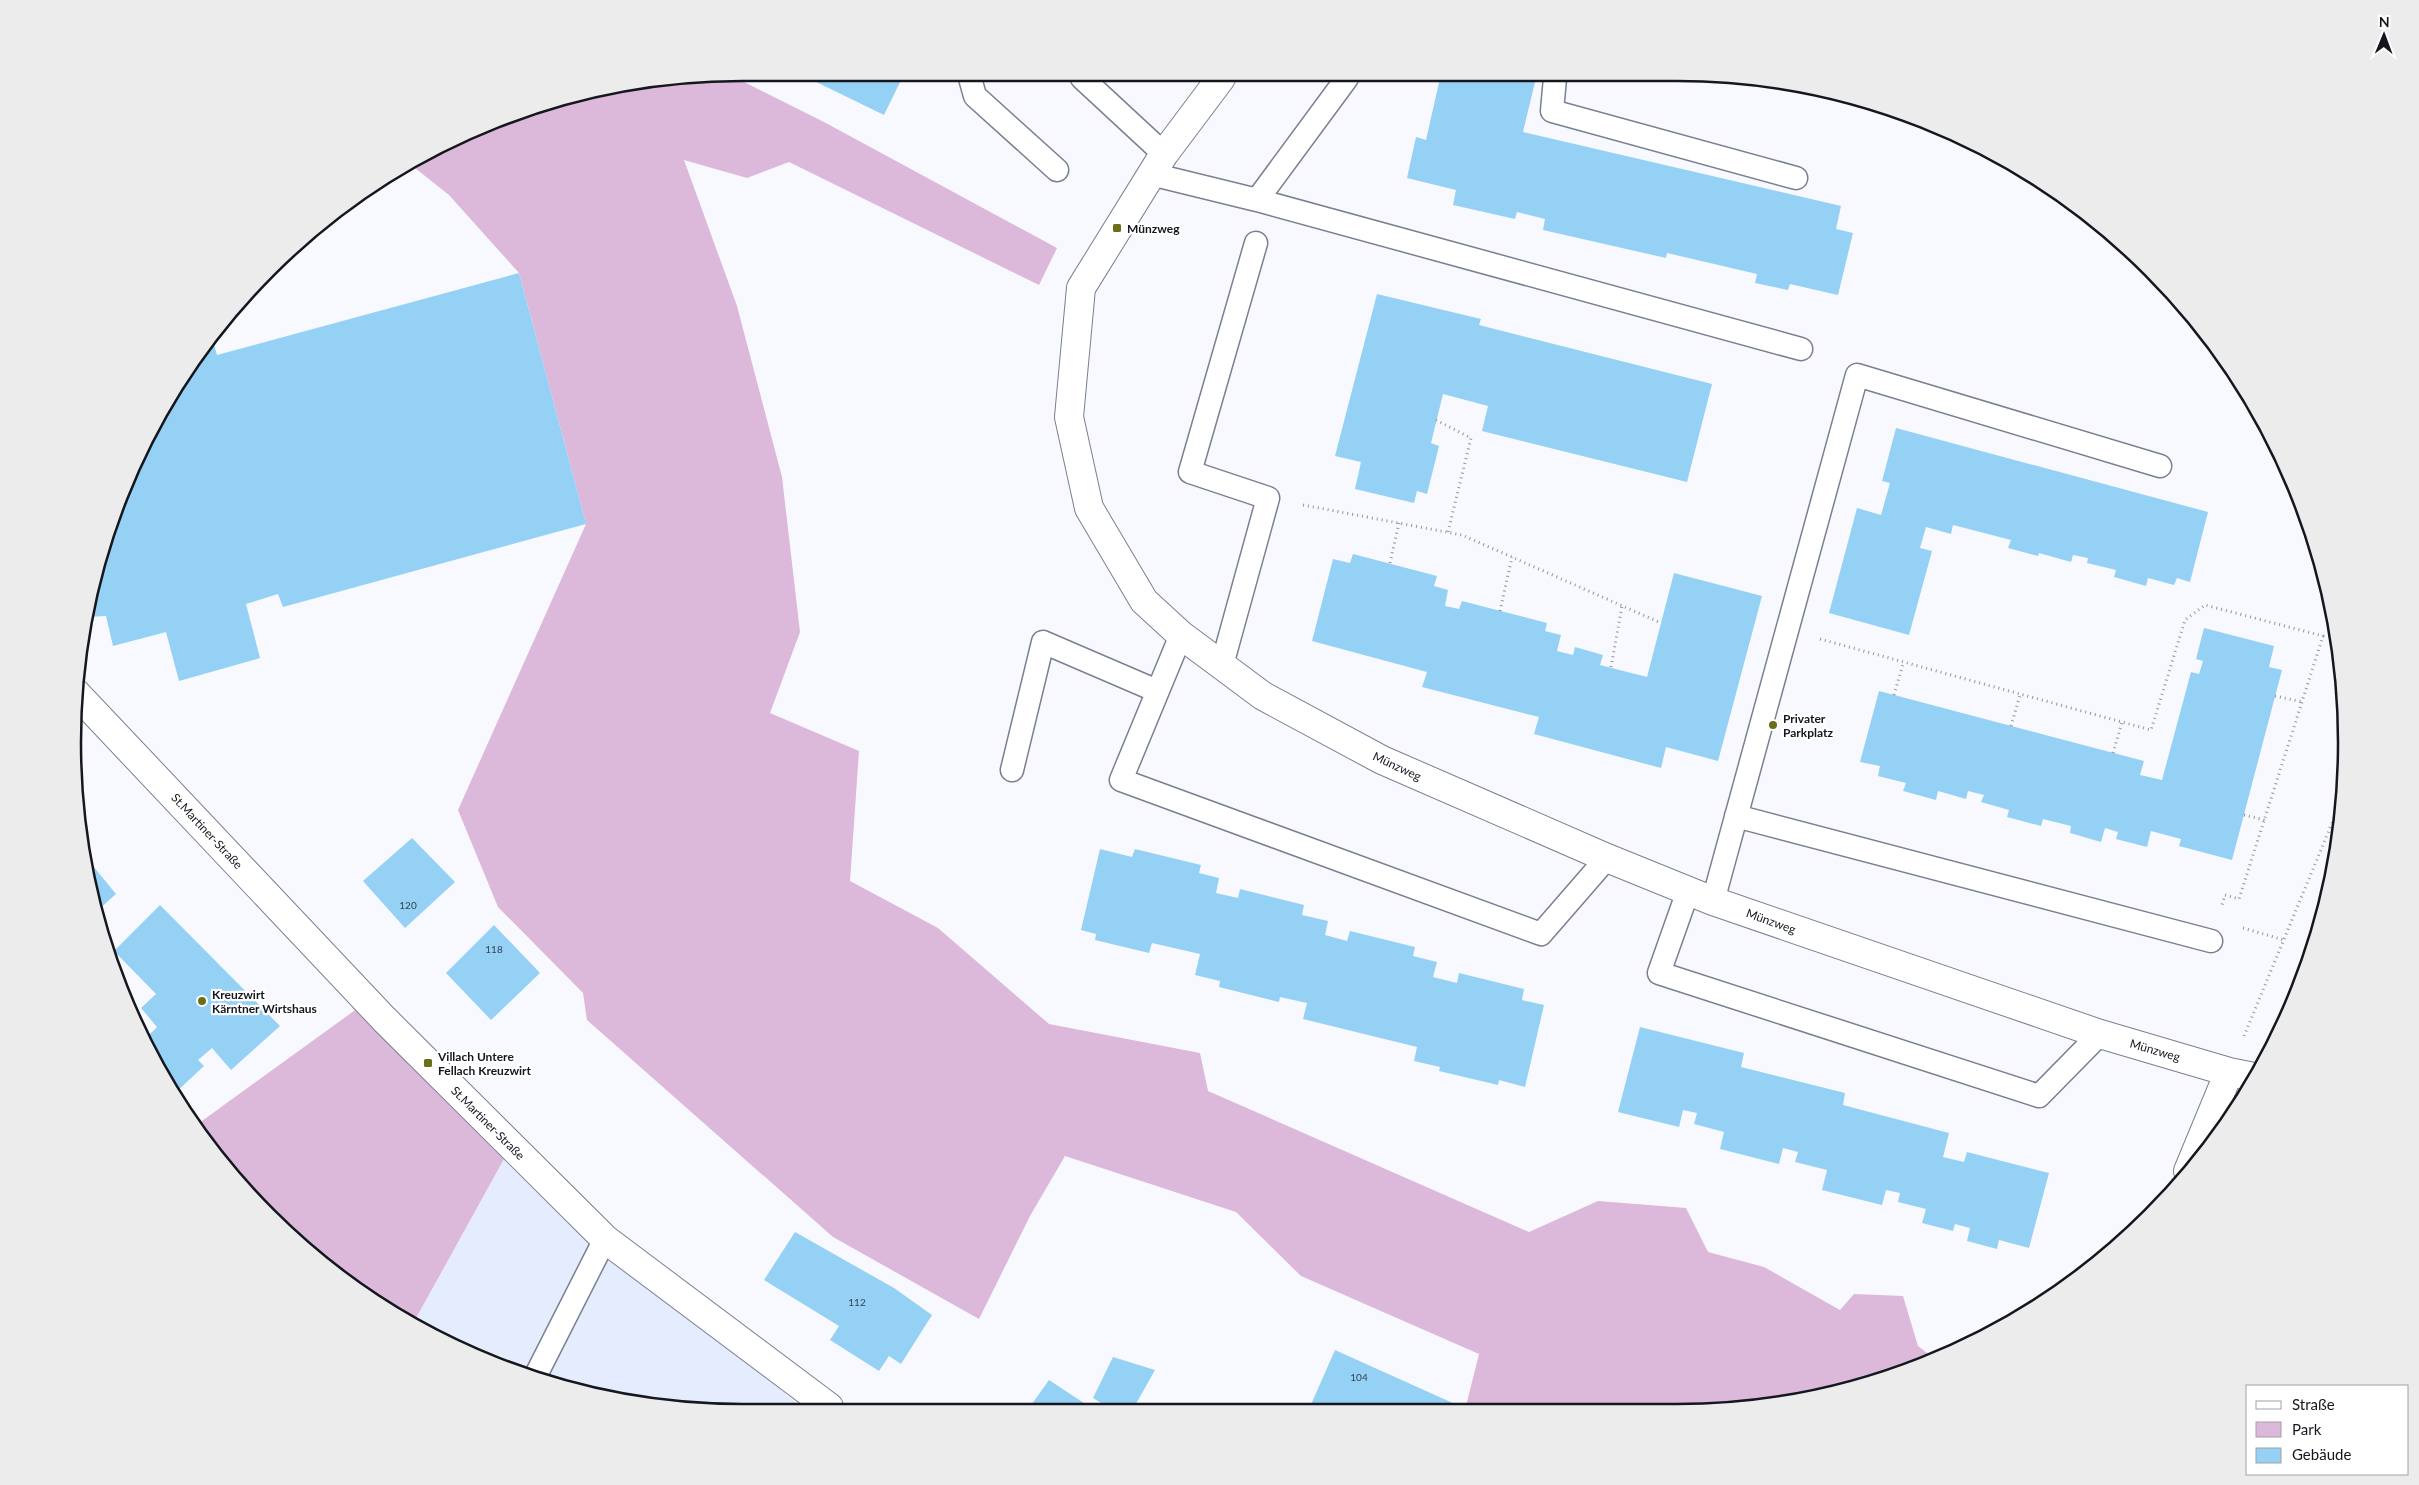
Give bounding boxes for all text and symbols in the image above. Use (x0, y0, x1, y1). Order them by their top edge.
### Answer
north arrow (2359, 10, 2409, 60)
text: N (2379, 13, 2390, 30)
place label: Münzweg (1127, 221, 1180, 236)
marker: Münzweg (1111, 222, 1123, 234)
place label: Privater Parkplatz (1783, 711, 1833, 740)
marker: Privater Parkplatz (1767, 719, 1779, 731)
street label: Münzweg (1370, 748, 1424, 784)
street label: St.Martiner-Straße (168, 790, 246, 872)
house number: 120 (399, 899, 417, 911)
street label: Münzweg (1744, 905, 1798, 937)
house number: 118 (485, 943, 503, 955)
place label: Kreuzwirt Kärntner Wirtshaus (212, 987, 317, 1016)
marker: Kreuzwirt Kärntner Wirtshaus (196, 995, 208, 1007)
street label: Münzweg (2128, 1036, 2182, 1064)
place label: Villach Untere Fellach Kreuzwirt (437, 1049, 532, 1078)
marker: Villach Untere Fellach Kreuzwirt (422, 1057, 434, 1069)
street label: St.Martiner-Straße (448, 1083, 528, 1163)
house number: 112 (848, 1296, 866, 1308)
house number: 104 (1350, 1371, 1368, 1383)
legend (2246, 1385, 2409, 1475)
text: Straße (2292, 1395, 2335, 1413)
text: Park (2292, 1420, 2322, 1438)
text: Gebäude (2292, 1445, 2351, 1463)

